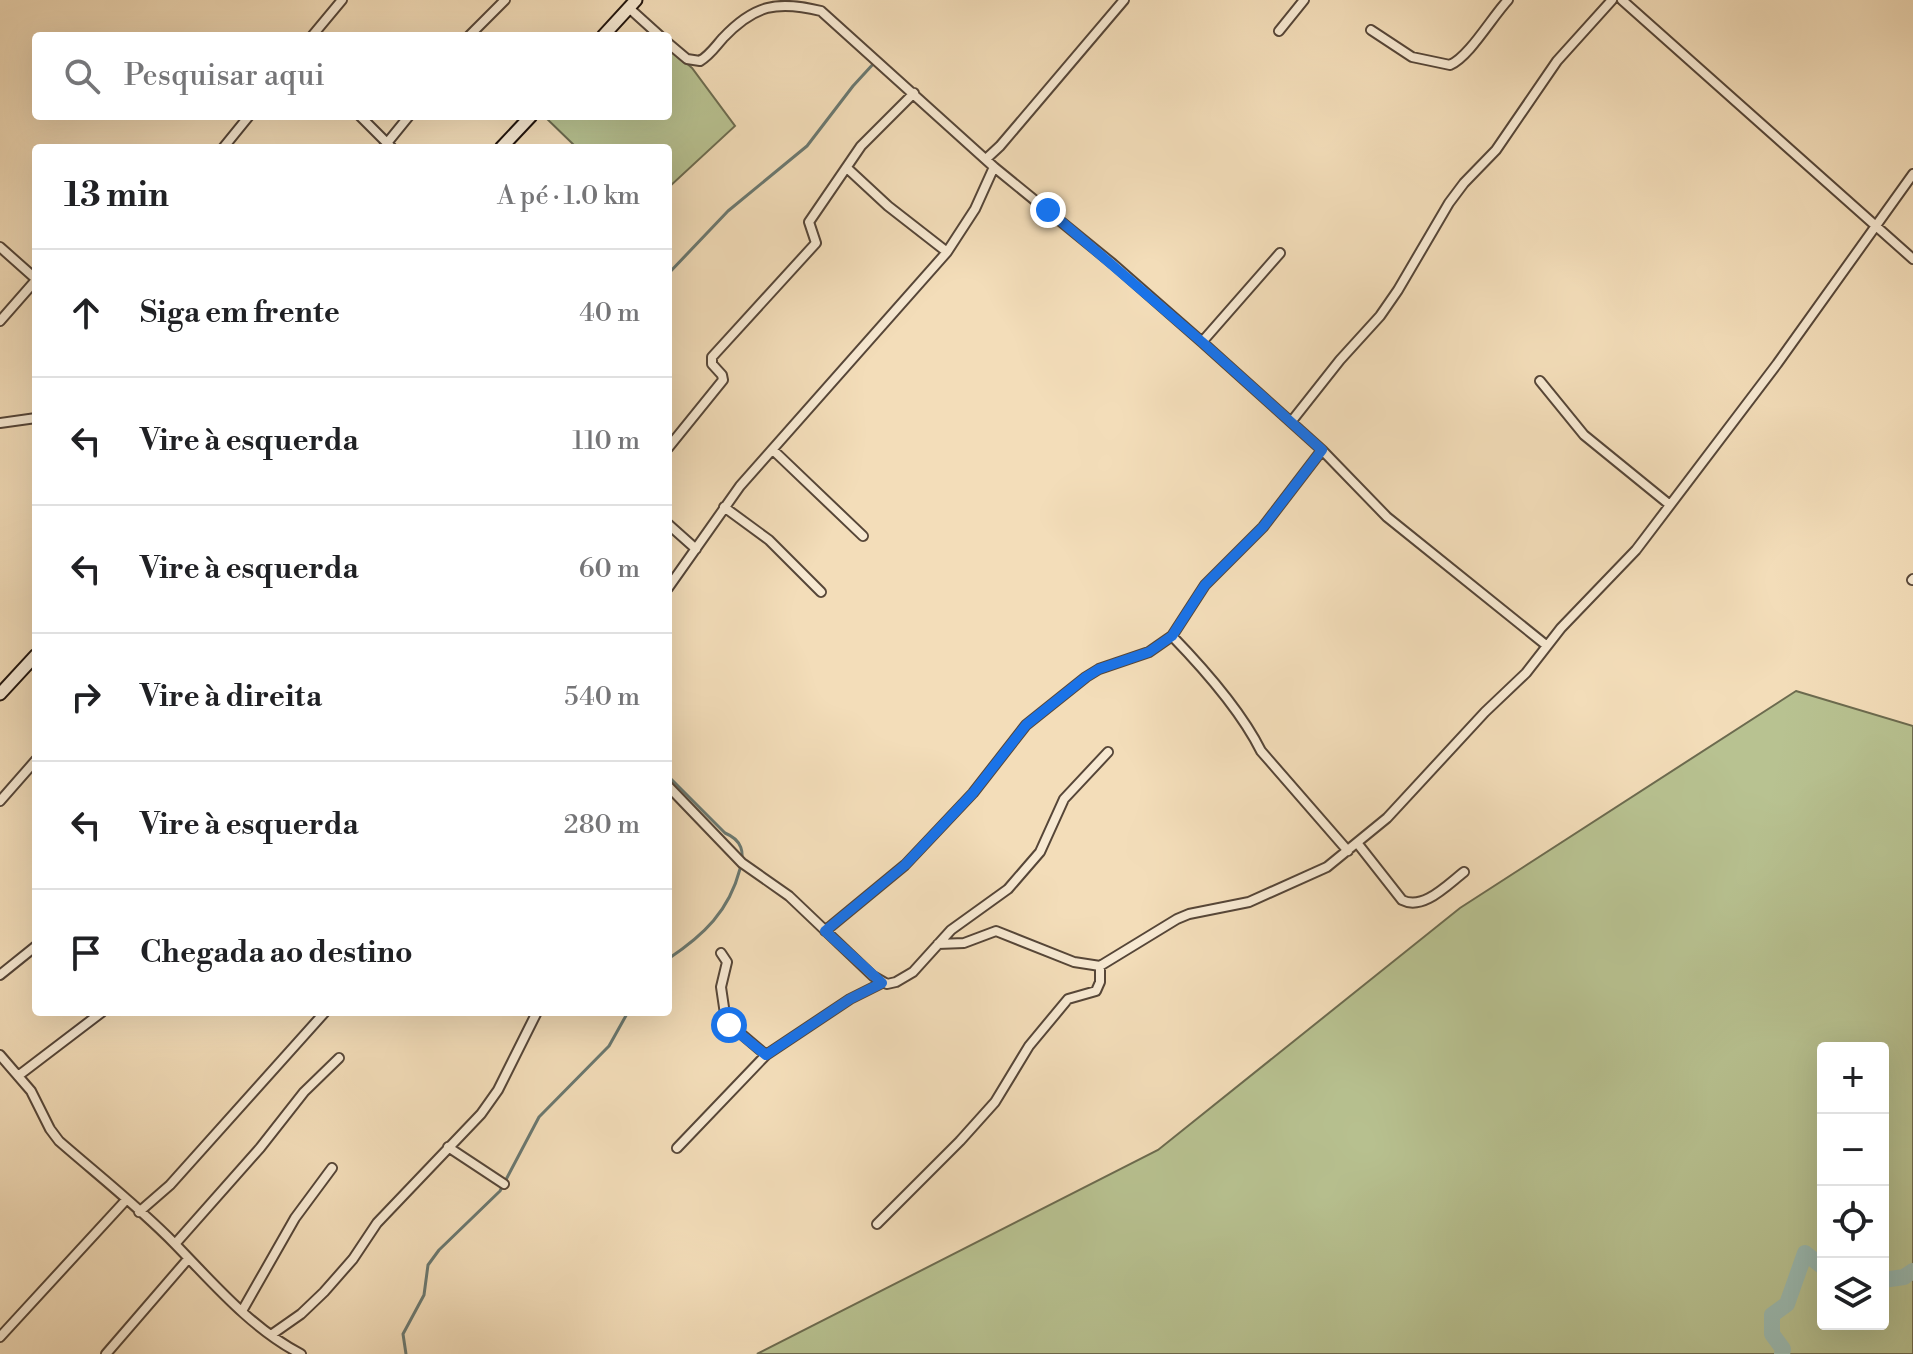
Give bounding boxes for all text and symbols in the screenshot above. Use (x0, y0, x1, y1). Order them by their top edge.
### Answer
search box (32, 32, 672, 120)
icon: search (60, 54, 104, 98)
text: Pesquisar aqui (124, 57, 325, 95)
text: 13 min (64, 175, 169, 217)
text: A pé · 1.0 km (497, 180, 640, 212)
route end (1030, 192, 1066, 228)
icon: ahead (64, 291, 108, 335)
text: Siga em frente (140, 294, 340, 332)
text: 40 m (579, 297, 640, 329)
icon: left (64, 419, 108, 463)
text: Vire à esquerda (140, 422, 359, 460)
text: 110 m (572, 425, 640, 457)
icon: left (64, 547, 108, 591)
text: Vire à esquerda (140, 550, 359, 588)
text: 60 m (579, 553, 640, 585)
icon: right (64, 675, 108, 719)
text: Vire à direita (140, 678, 322, 716)
text: 540 m (564, 681, 640, 713)
icon: left (64, 803, 108, 847)
text: Vire à esquerda (140, 806, 359, 844)
text: 280 m (564, 809, 640, 841)
icon: arrive (64, 931, 108, 975)
text: Chegada ao destino (140, 934, 413, 972)
route start (711, 1007, 747, 1043)
map controls (1817, 1042, 1889, 1330)
button: + (1817, 1042, 1889, 1114)
button: − (1817, 1114, 1889, 1186)
button: locate (1817, 1186, 1889, 1258)
button: layers (1817, 1258, 1889, 1330)

